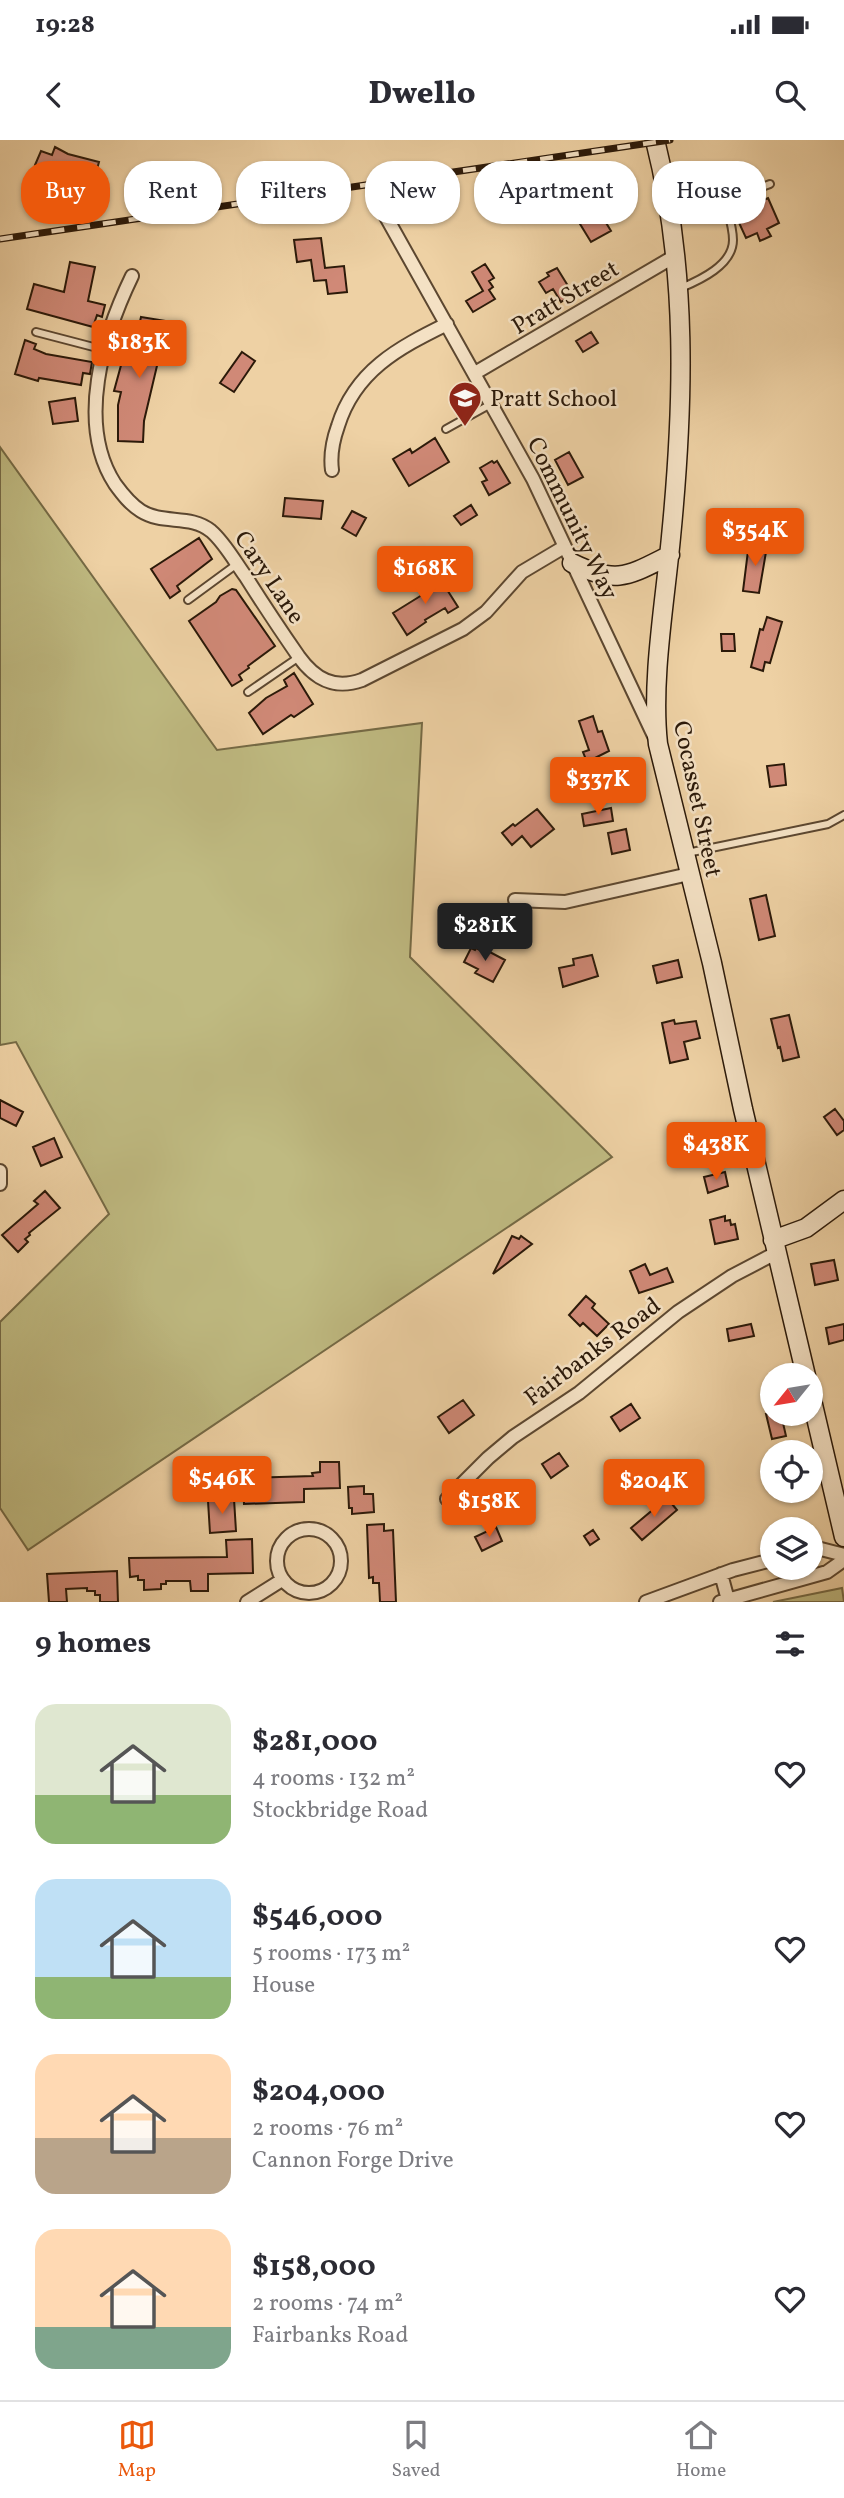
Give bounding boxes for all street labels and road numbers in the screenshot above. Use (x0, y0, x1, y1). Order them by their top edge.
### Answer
street label: Pratt Street (506, 253, 626, 344)
street label: Community Way (517, 432, 625, 606)
street label: Cary Lane (225, 525, 312, 631)
street label: Cocasset Street (663, 718, 729, 881)
street label: Fairbanks Road (518, 1290, 669, 1415)

